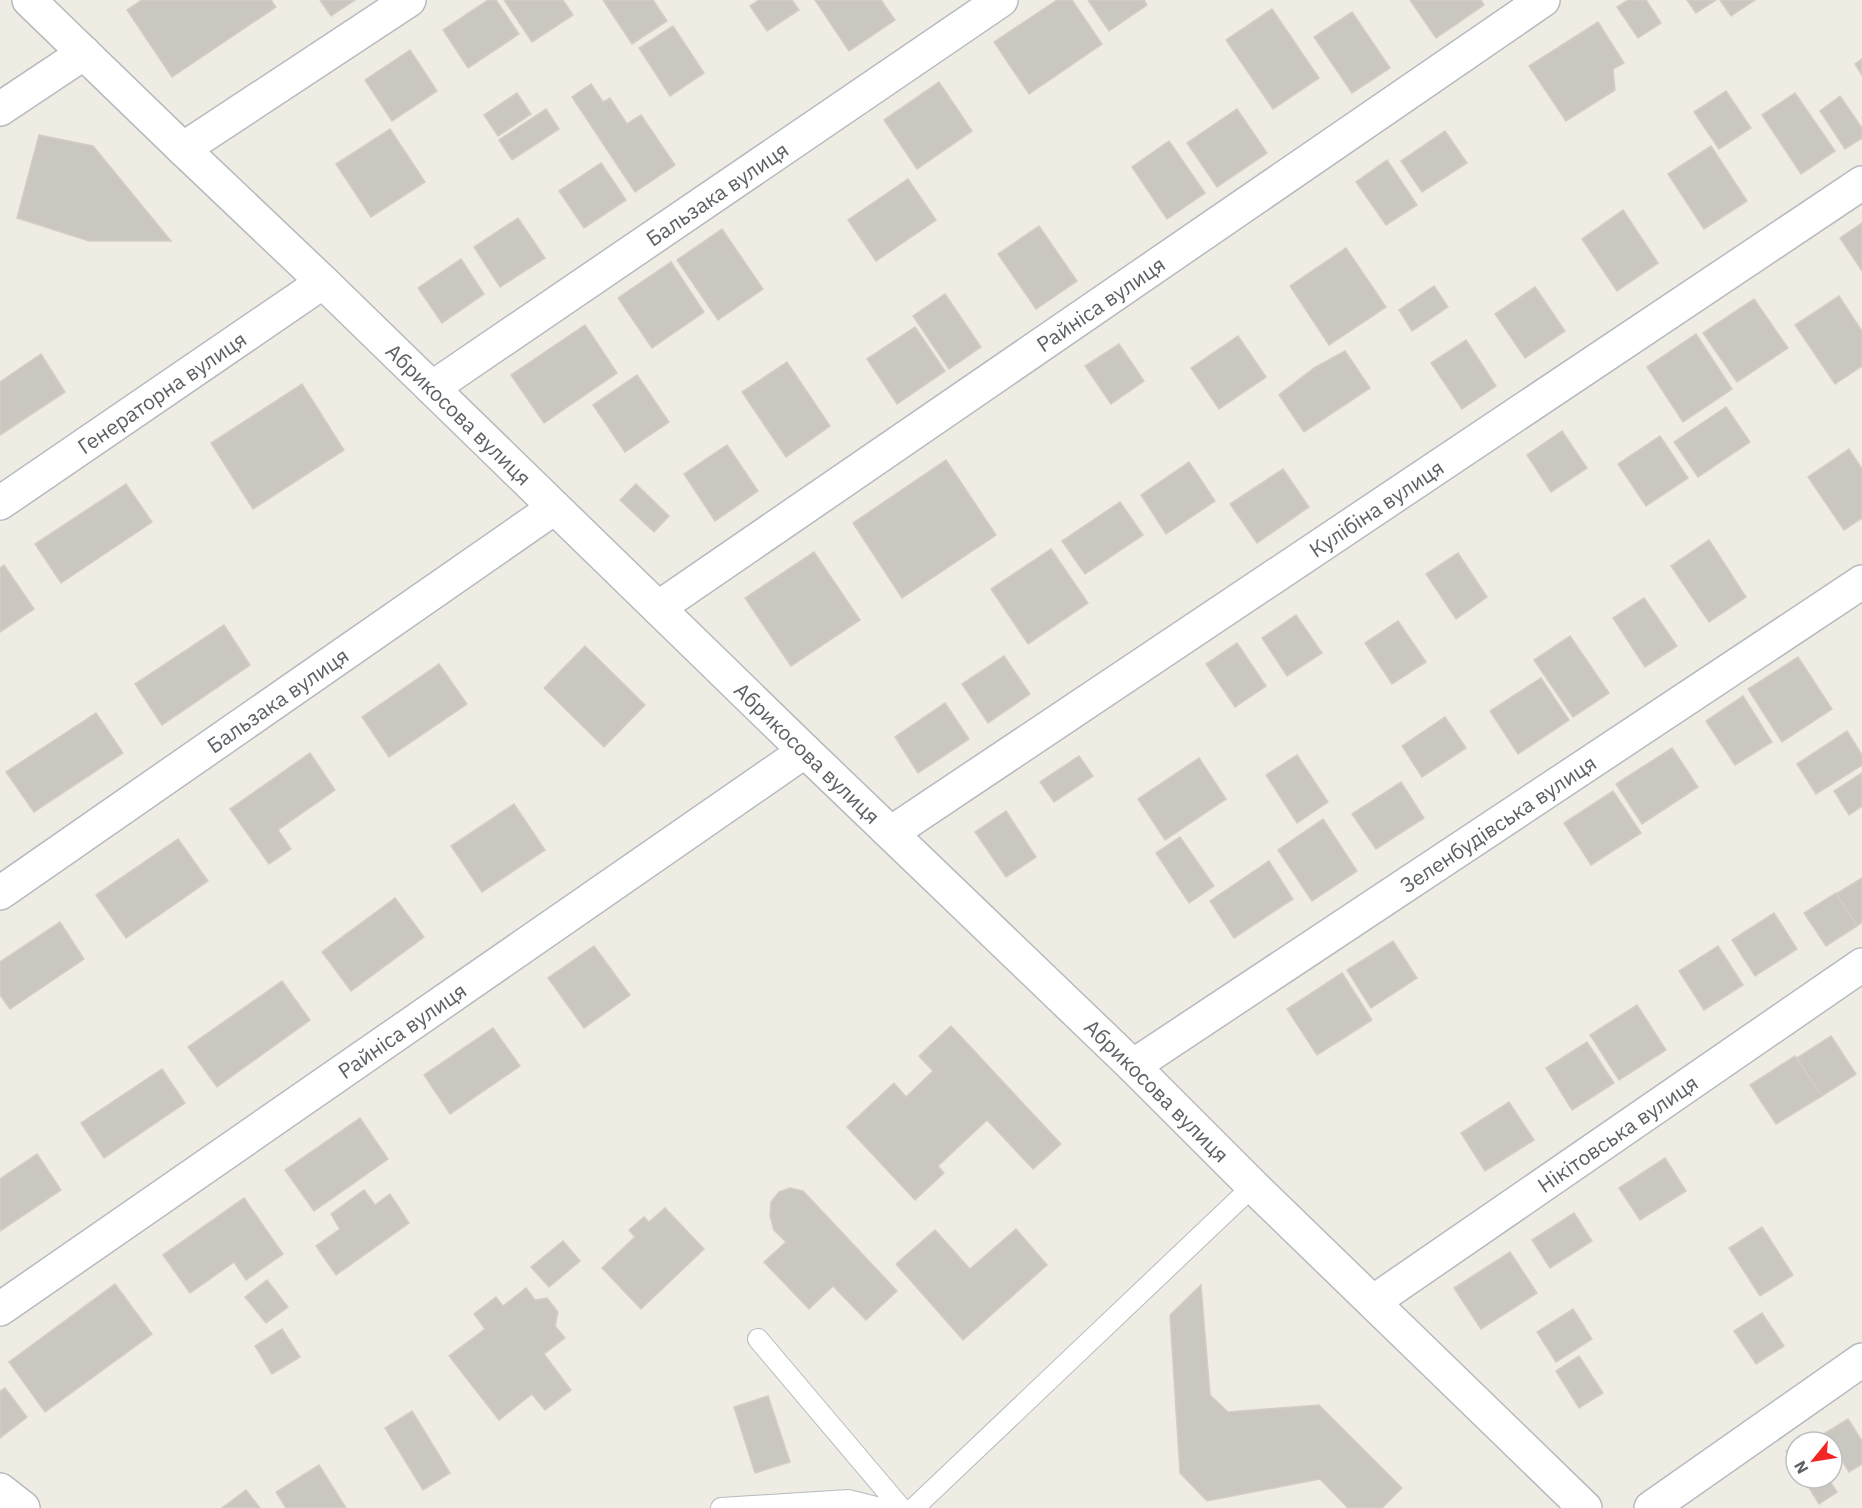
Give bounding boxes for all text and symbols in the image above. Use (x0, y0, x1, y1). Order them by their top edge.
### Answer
street label: Бальзака вулиця (640, 135, 794, 252)
street label: Райніса вулиця (1031, 250, 1170, 358)
street label: Генераторна вулиця (72, 325, 252, 460)
street label: Абрикосова вулиця (380, 337, 538, 491)
street label: Кулібіна вулиця (1304, 453, 1449, 563)
street label: Бальзака вулиця (201, 641, 354, 759)
street label: Абрикосова вулиця (728, 676, 886, 830)
street label: Зеленбудівська вулиця (1394, 748, 1601, 899)
street label: Райніса вулиця (332, 976, 472, 1085)
street label: Абрикосова вулиця (1079, 1013, 1235, 1168)
street label: Нікітовська вулиця (1532, 1068, 1703, 1199)
north arrow (1784, 1430, 1844, 1490)
text: N (1789, 1457, 1813, 1478)

